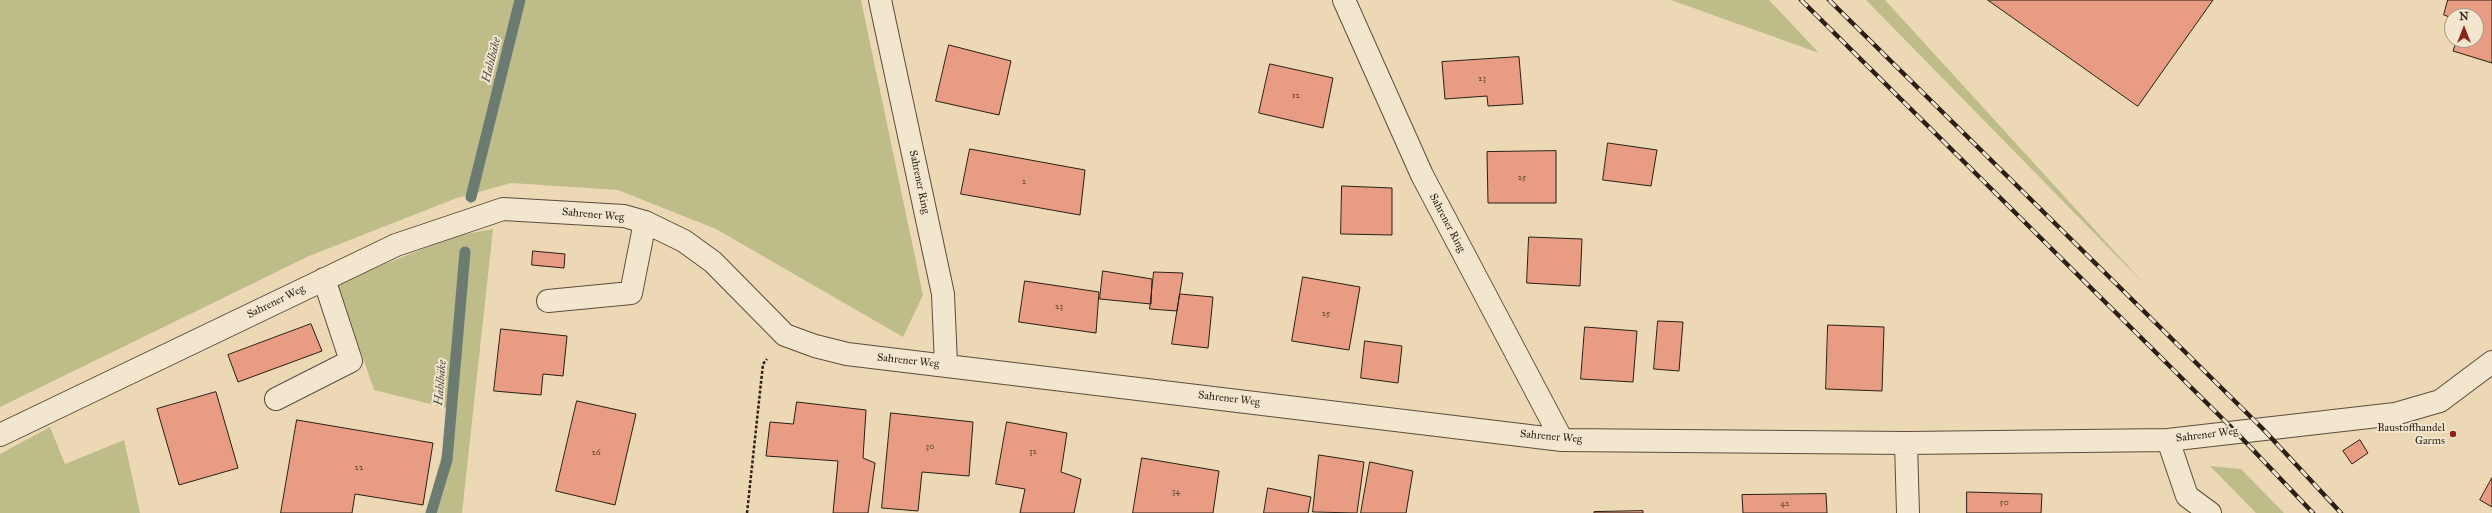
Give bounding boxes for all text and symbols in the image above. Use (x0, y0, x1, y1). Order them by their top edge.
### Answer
north arrow (2444, 8, 2484, 48)
text: N (2459, 10, 2469, 23)
water label: Hahlbäke (479, 36, 505, 84)
house number: 23 (1478, 74, 1486, 84)
house number: 12 (1292, 91, 1300, 101)
street label: Sahrener Ring (906, 149, 932, 215)
house number: 25 (1518, 173, 1526, 183)
house number: 2 (1022, 177, 1026, 187)
street label: Sahrener Ring (1426, 191, 1468, 255)
street label: Sahrener Weg (561, 206, 625, 224)
street label: Sahrener Weg (245, 282, 307, 322)
house number: 23 (1055, 302, 1063, 312)
house number: 25 (1322, 309, 1330, 319)
street label: Sahrener Weg (876, 351, 940, 371)
water label: Hahlbäke (432, 360, 450, 406)
street label: Sahrener Weg (1197, 389, 1261, 409)
place label: Baustoffhandel Garms (2377, 421, 2445, 447)
street label: Sahrener Weg (2175, 425, 2239, 445)
street label: Sahrener Weg (1519, 428, 1583, 446)
marker: Baustoffhandel Garms (2448, 429, 2458, 439)
house number: 30 (926, 442, 934, 452)
house number: 32 (1029, 447, 1037, 457)
house number: 26 (591, 448, 601, 458)
house number: 22 (355, 463, 363, 473)
house number: 34 (1172, 487, 1180, 497)
house number: 50 (1999, 498, 2009, 508)
house number: 42 (1780, 499, 1790, 509)

